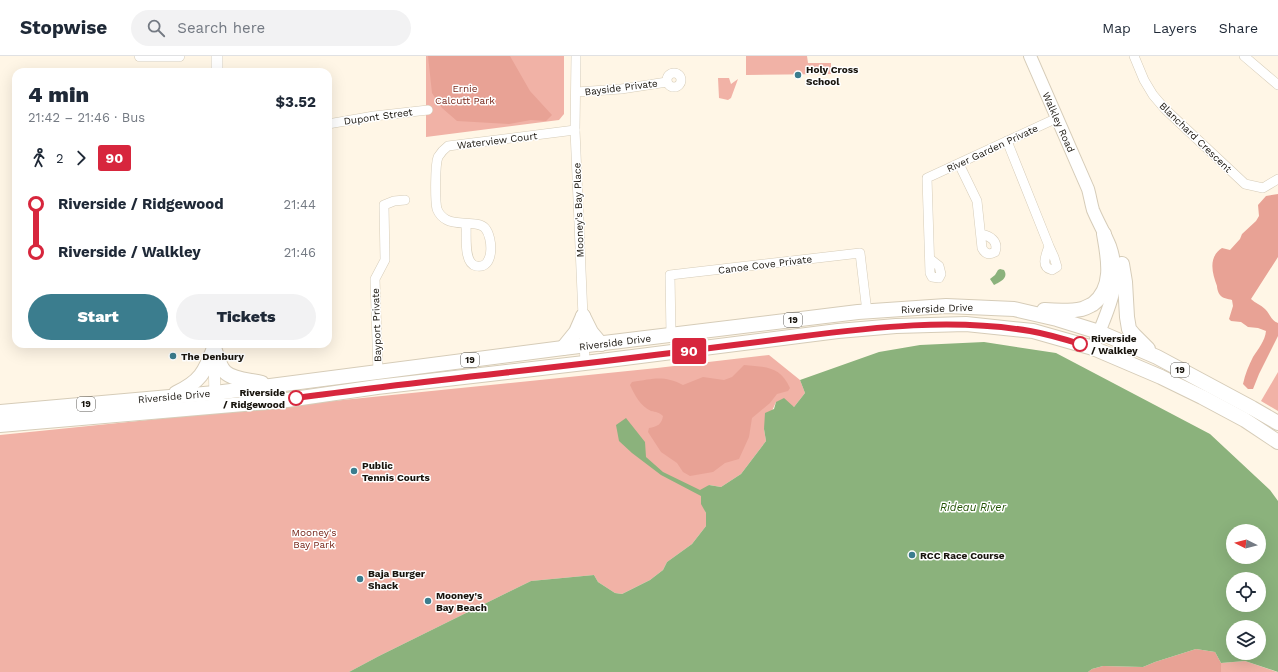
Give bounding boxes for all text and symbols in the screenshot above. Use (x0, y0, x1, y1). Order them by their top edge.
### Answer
search box (131, 10, 411, 46)
text: Stopwise (20, 16, 107, 39)
icon: search (145, 17, 167, 39)
text: Search here (177, 19, 265, 37)
text: Map (1102, 20, 1131, 36)
text: Layers (1153, 20, 1197, 36)
text: Share (1219, 20, 1258, 36)
place label: Holy Cross School (806, 64, 859, 87)
marker: Holy Cross School (793, 70, 803, 80)
street label: Bayside Private (584, 78, 659, 97)
text: 4 min (28, 82, 89, 107)
park label: Ernie Calcutt Park (435, 83, 495, 106)
street label: Walkley Road (1040, 90, 1077, 154)
text: $3.52 (275, 93, 316, 111)
street label: Blanchard Crescent (1157, 100, 1235, 175)
street label: Dupont Street (343, 106, 414, 127)
text: 21:42 – 21:46 · Bus (28, 110, 145, 125)
street label: River Garden Private (945, 122, 1040, 174)
street label: Waterview Court (456, 130, 539, 151)
icon: walk (28, 147, 50, 169)
icon: forward (70, 147, 92, 169)
text: 90 (106, 150, 123, 166)
text: 2 (56, 151, 64, 166)
street label: Mooney's Bay Place (571, 162, 586, 257)
text: Riverside / Ridgewood (58, 195, 224, 213)
text: 21:44 (284, 197, 316, 212)
text: Riverside / Walkley (58, 243, 201, 261)
text: 21:46 (284, 245, 316, 260)
street label: Canoe Cove Private (718, 253, 813, 276)
street label: Bayport Private (370, 288, 383, 362)
button: Start (28, 294, 168, 340)
button: Tickets (176, 294, 316, 340)
street label: Riverside Drive (901, 302, 974, 315)
road number: 19 (784, 313, 802, 327)
street label: Riverside Drive (578, 333, 652, 352)
place label: Riverside / Walkley (1091, 333, 1138, 356)
marker: Riverside / Walkley (1072, 336, 1088, 352)
line badge: 90 (671, 338, 707, 364)
text: 90 (680, 343, 698, 359)
marker: The Denbury (168, 351, 178, 361)
place label: The Denbury (181, 351, 244, 362)
road number: 19 (461, 353, 479, 367)
road number: 19 (1171, 363, 1189, 377)
place label: Riverside / Ridgewood (223, 387, 285, 410)
street label: Riverside Drive (138, 388, 211, 405)
marker: Riverside / Ridgewood (288, 390, 304, 406)
road number: 19 (77, 397, 95, 411)
place label: Public Tennis Courts (362, 460, 430, 483)
marker: Public Tennis Courts (349, 466, 359, 476)
water label: Rideau River (940, 501, 1007, 514)
north arrow (1226, 524, 1266, 564)
map controls (1226, 524, 1266, 660)
park label: Mooney's Bay Park (292, 527, 336, 550)
marker: RCC Race Course (907, 550, 917, 560)
place label: RCC Race Course (920, 550, 1005, 561)
place label: Baja Burger Shack (368, 568, 426, 591)
button: locate (1226, 572, 1266, 612)
marker: Baja Burger Shack (355, 574, 365, 584)
place label: Mooney's Bay Beach (436, 590, 487, 613)
marker: Mooney's Bay Beach (423, 596, 433, 606)
button: layers (1226, 620, 1266, 660)

